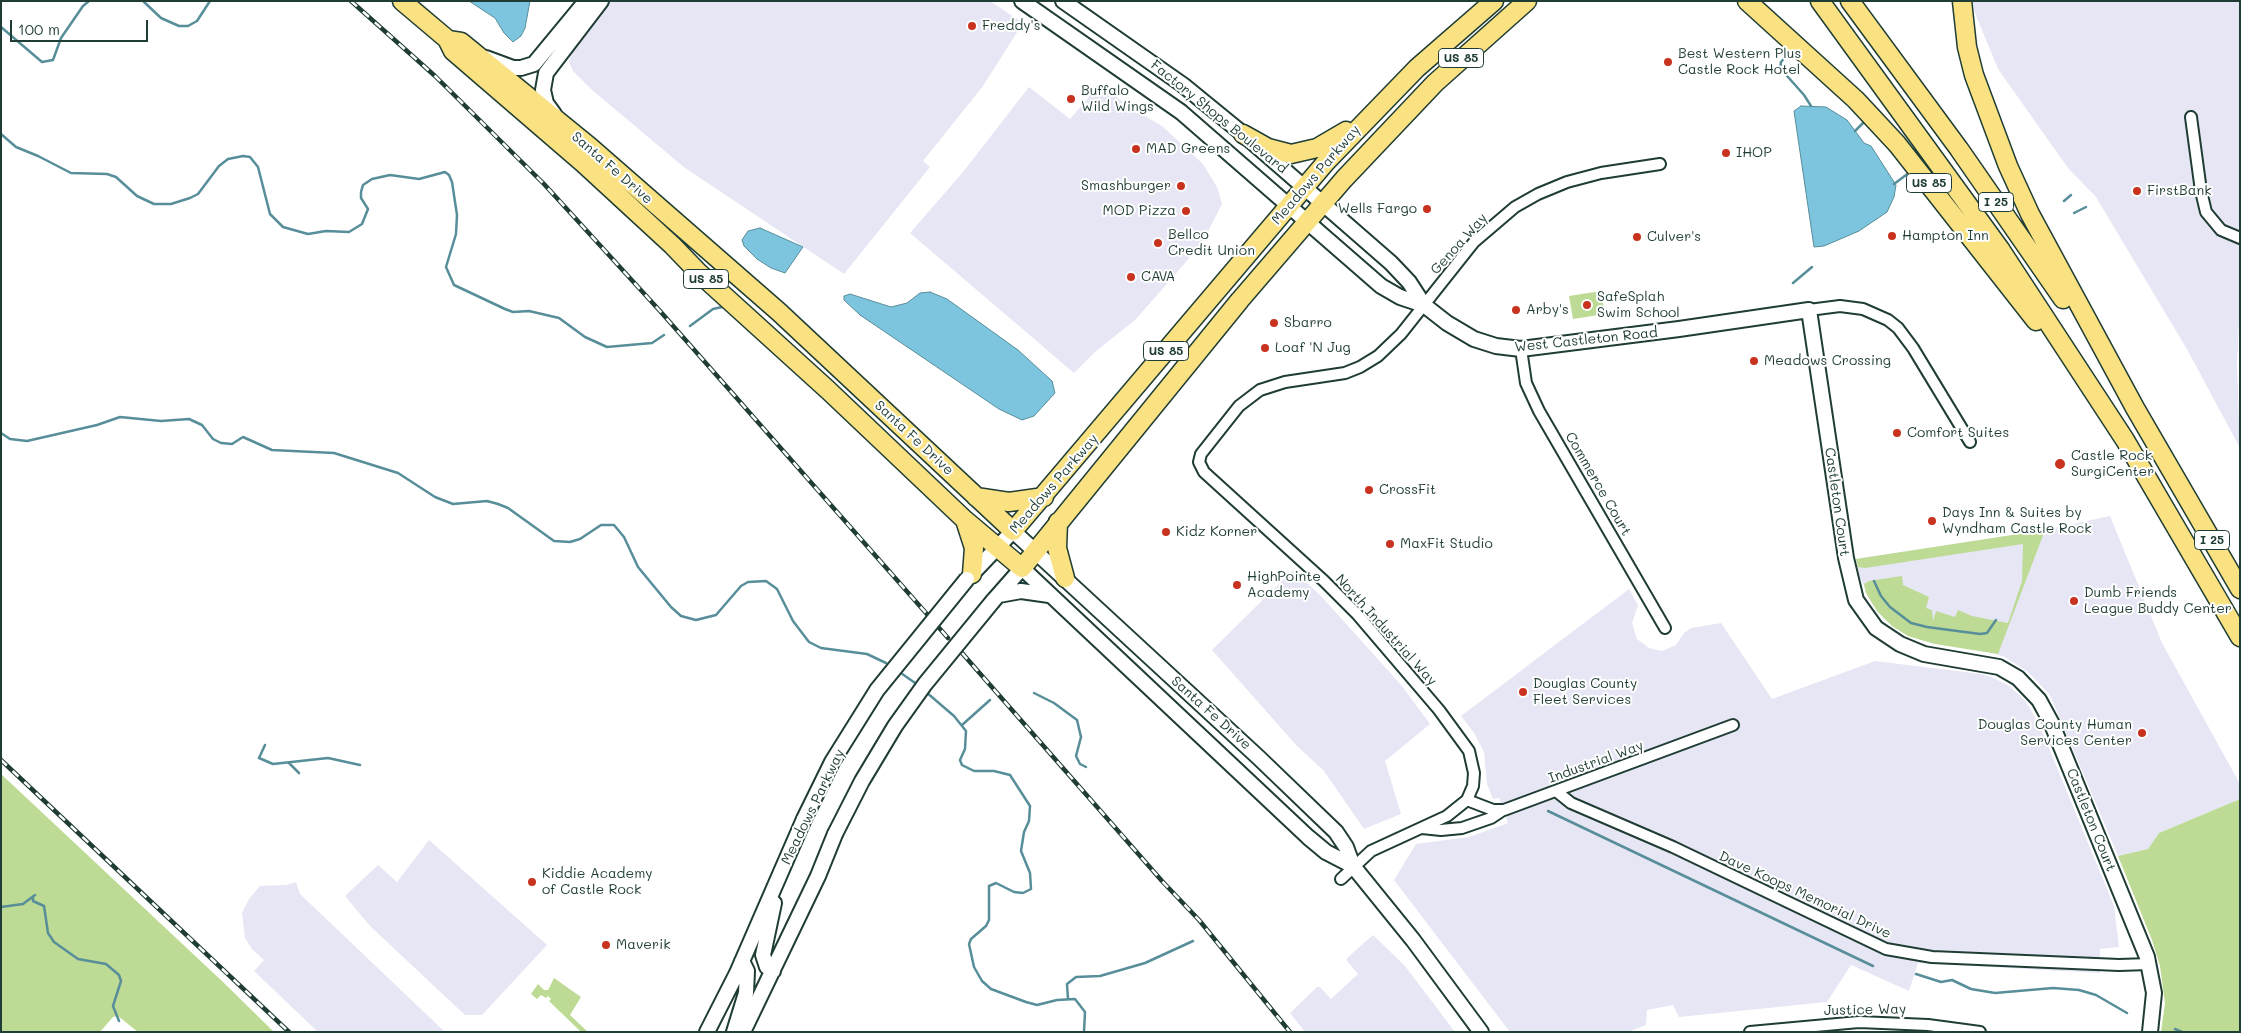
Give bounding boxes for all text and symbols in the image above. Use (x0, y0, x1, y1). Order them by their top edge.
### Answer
scale bar (12, 10, 150, 42)
place label: Freddy's (982, 18, 1040, 34)
text: 100 m (18, 19, 60, 39)
marker: Freddy's (966, 20, 978, 32)
place label: Best Western Plus Castle Rock Hotel (1678, 46, 1801, 78)
road number: US 85 (1438, 48, 1484, 68)
marker: Best Western Plus Castle Rock Hotel (1662, 56, 1674, 68)
street label: Factory Shops Boulevard (1147, 57, 1291, 177)
place label: Buffalo Wild Wings (1081, 83, 1154, 115)
marker: Buffalo Wild Wings (1065, 93, 1077, 105)
street label: Meadows Parkway (1268, 122, 1364, 228)
street label: Santa Fe Drive (568, 128, 656, 208)
place label: MAD Greens (1146, 141, 1230, 157)
marker: MAD Greens (1130, 143, 1142, 155)
place label: IHOP (1736, 145, 1772, 161)
marker: IHOP (1720, 147, 1732, 159)
road number: US 85 (1906, 174, 1952, 192)
place label: Smashburger (1081, 178, 1171, 194)
marker: Smashburger (1175, 180, 1187, 192)
place label: FirstBank (2147, 183, 2212, 199)
marker: FirstBank (2131, 185, 2143, 197)
road number: I 25 (1978, 192, 2014, 212)
place label: Wells Fargo (1338, 201, 1417, 217)
place label: MOD Pizza (1103, 203, 1176, 219)
marker: Wells Fargo (1421, 203, 1433, 215)
marker: MOD Pizza (1180, 205, 1192, 217)
street label: Genoa Way (1427, 210, 1491, 278)
place label: Bellco Credit Union (1168, 227, 1255, 260)
place label: Hampton Inn (1902, 228, 1989, 244)
place label: Culver's (1647, 229, 1701, 245)
marker: Hampton Inn (1886, 230, 1898, 242)
marker: Culver's (1631, 231, 1643, 243)
marker: Bellco Credit Union (1152, 237, 1164, 249)
place label: CAVA (1141, 269, 1175, 285)
road number: US 85 (684, 270, 728, 288)
marker: CAVA (1125, 271, 1137, 283)
place label: SafeSplah Swim School (1597, 289, 1680, 322)
marker: SafeSplah Swim School (1581, 299, 1593, 311)
place label: Arby's (1526, 302, 1569, 318)
marker: Arby's (1510, 304, 1522, 316)
place label: Sbarro (1284, 315, 1332, 331)
marker: Sbarro (1268, 317, 1280, 329)
street label: West Castleton Road (1514, 324, 1658, 356)
place label: Loaf 'N Jug (1275, 340, 1351, 356)
road number: US 85 (1144, 342, 1188, 361)
marker: Loaf 'N Jug (1259, 342, 1271, 354)
place label: Meadows Crossing (1764, 353, 1891, 369)
marker: Meadows Crossing (1748, 355, 1760, 367)
street label: Santa Fe Drive (871, 397, 957, 479)
place label: Comfort Suites (1907, 425, 2009, 441)
marker: Comfort Suites (1891, 427, 1903, 439)
street label: Commerce Court (1562, 429, 1634, 539)
street label: Meadows Parkway (1006, 431, 1102, 537)
street label: Castleton Court (1821, 447, 1853, 557)
place label: Castle Rock SurgiCenter (2071, 448, 2154, 481)
marker: Castle Rock SurgiCenter (2053, 457, 2067, 471)
place label: CrossFit (1379, 482, 1436, 498)
marker: CrossFit (1363, 484, 1375, 496)
place label: Days Inn & Suites by Wyndham Castle Rock (1942, 505, 2092, 538)
marker: Days Inn & Suites by Wyndham Castle Rock (1926, 515, 1938, 527)
place label: Kidz Korner (1176, 524, 1257, 540)
marker: Kidz Korner (1160, 526, 1172, 538)
road number: I 25 (2194, 530, 2230, 550)
place label: MaxFit Studio (1400, 536, 1493, 552)
marker: MaxFit Studio (1384, 538, 1396, 550)
place label: HighPointe Academy (1247, 569, 1321, 602)
street label: North Industrial Way (1332, 571, 1440, 689)
marker: HighPointe Academy (1231, 579, 1243, 591)
place label: Dumb Friends League Buddy Center (2084, 585, 2232, 618)
marker: Dumb Friends League Buddy Center (2068, 595, 2080, 607)
street label: Santa Fe Drive (1168, 673, 1254, 753)
place label: Douglas County Fleet Services (1533, 676, 1637, 709)
marker: Douglas County Fleet Services (1517, 686, 1529, 698)
place label: Douglas County Human Services Center (1978, 717, 2132, 750)
marker: Douglas County Human Services Center (2136, 727, 2148, 739)
street label: Industrial Way (1546, 737, 1646, 787)
street label: Meadows Parkway (778, 746, 848, 868)
street label: Castleton Court (2063, 766, 2119, 874)
street label: Dave Koops Memorial Drive (1716, 848, 1894, 942)
place label: Kiddie Academy of Castle Rock (542, 866, 653, 899)
marker: Kiddie Academy of Castle Rock (526, 876, 538, 888)
place label: Maverik (616, 937, 671, 953)
marker: Maverik (600, 939, 612, 951)
street label: Justice Way (1824, 1001, 1906, 1019)

